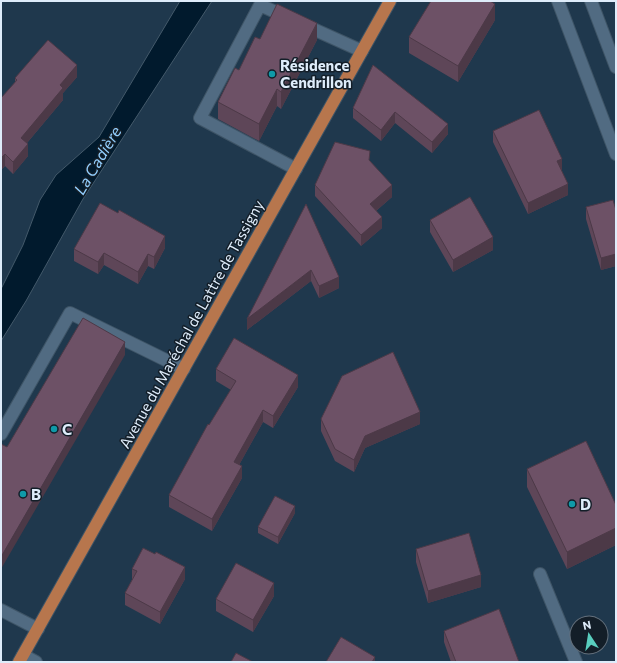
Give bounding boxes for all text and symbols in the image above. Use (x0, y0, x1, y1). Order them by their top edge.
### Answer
place label: Résidence Cendrillon (280, 56, 352, 91)
marker: Résidence Cendrillon (267, 69, 277, 79)
water label: La Cadière (69, 122, 125, 198)
street label: Avenue du Maréchal de Lattre de Tassigny (115, 196, 267, 451)
place label: C (62, 420, 72, 438)
marker: C (49, 424, 59, 434)
place label: B (31, 485, 41, 503)
marker: B (18, 489, 28, 499)
place label: D (580, 495, 591, 513)
marker: D (567, 499, 577, 509)
north arrow (569, 615, 609, 655)
text: N (581, 618, 592, 632)

